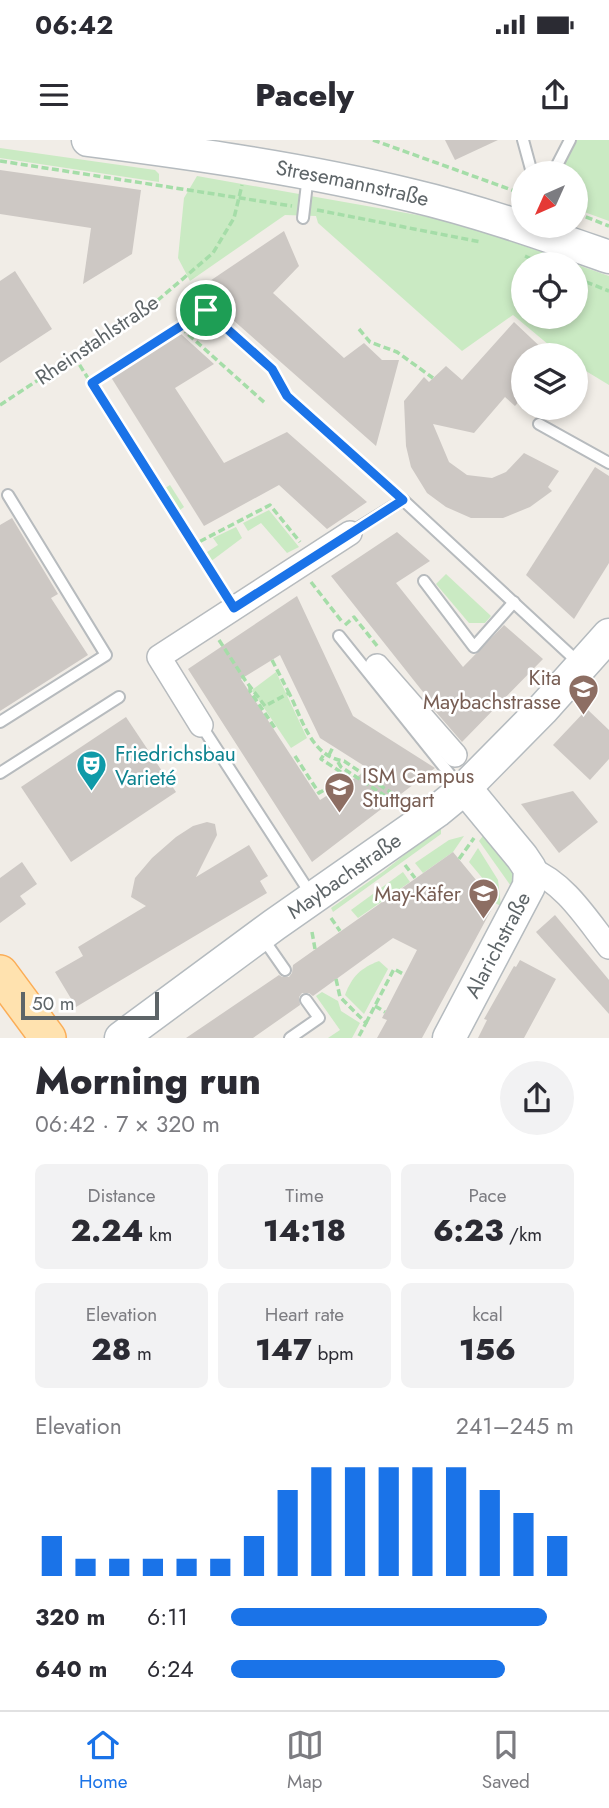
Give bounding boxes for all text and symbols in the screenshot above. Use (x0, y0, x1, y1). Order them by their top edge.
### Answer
text: 06:42 (35, 6, 113, 44)
text: Pacely (255, 72, 354, 118)
icon: menu (35, 76, 73, 114)
icon: share (536, 76, 574, 114)
street label: Stresemannstraße (274, 153, 432, 214)
north arrow (511, 161, 588, 238)
map controls (511, 161, 588, 420)
button: locate (511, 252, 588, 329)
pin (176, 280, 236, 340)
street label: Rheinstahlstraße (29, 287, 165, 392)
icon: arrive (187, 291, 225, 329)
button: layers (511, 343, 588, 420)
place label: Kita Maybachstrasse (423, 663, 561, 717)
school or university icon: Kita Maybachstrasse (567, 673, 601, 717)
place label: Friedrichsbau Varieté (115, 739, 236, 793)
theatre icon: Friedrichsbau Varieté (75, 749, 109, 793)
place label: ISM Campus Stuttgart (362, 761, 474, 815)
school or university icon: ISM Campus Stuttgart (322, 771, 356, 815)
street label: Maybachstraße (281, 825, 408, 926)
school or university icon: May-Käfer (467, 877, 501, 921)
place label: May-Käfer (374, 879, 462, 909)
street label: Alarichstraße (458, 887, 538, 1003)
scale bar (21, 989, 159, 1021)
text: 50 m (32, 990, 75, 1017)
text: Morning run (35, 1053, 261, 1108)
button: share (500, 1061, 574, 1135)
text: 06:42 · 7 × 320 m (35, 1107, 220, 1141)
text: Distance (87, 1182, 156, 1209)
text: Time (285, 1182, 324, 1209)
text: Pace (469, 1182, 506, 1209)
text: 2.24 (71, 1209, 143, 1252)
text: 14:18 (263, 1209, 346, 1252)
text: 6:23 (433, 1209, 503, 1252)
text: km (143, 1221, 172, 1248)
text: /km (503, 1221, 542, 1248)
text: Elevation (86, 1301, 157, 1328)
text: Heart rate (265, 1301, 344, 1328)
text: kcal (472, 1301, 503, 1328)
text: 28 (91, 1328, 131, 1371)
text: 147 (255, 1328, 312, 1371)
text: 156 (459, 1328, 516, 1371)
text: m (131, 1340, 152, 1367)
text: bpm (312, 1340, 354, 1367)
text: Elevation (35, 1409, 122, 1443)
text: 241–245 m (456, 1409, 574, 1443)
text: 320 m (35, 1600, 105, 1634)
text: 6:11 (147, 1600, 188, 1634)
text: 640 m (35, 1652, 107, 1686)
text: 6:24 (147, 1652, 194, 1686)
tab: Home (79, 1726, 128, 1795)
tab: Map (286, 1726, 324, 1795)
tab: Saved (482, 1726, 530, 1795)

